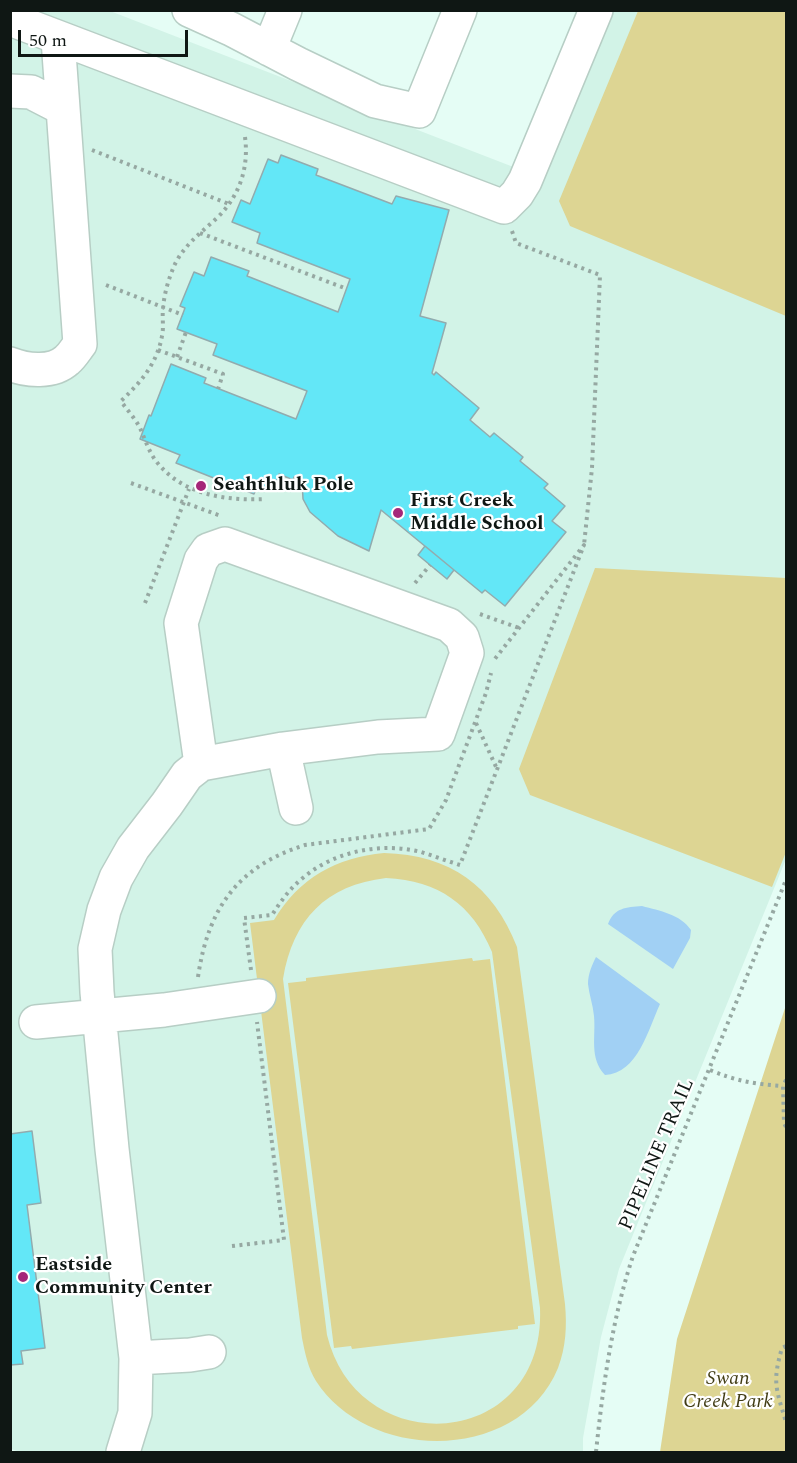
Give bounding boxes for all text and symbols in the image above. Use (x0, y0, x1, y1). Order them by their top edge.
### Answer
scale bar (21, 18, 190, 56)
text: 50 m (29, 27, 67, 54)
place label: Seahthluk Pole (213, 474, 354, 498)
marker: Seahthluk Pole (194, 479, 208, 493)
place label: First Creek Middle School (410, 490, 544, 537)
marker: First Creek Middle School (391, 506, 405, 520)
street label: PIPELINE TRAIL (615, 1075, 701, 1235)
place label: Eastside Community Center (35, 1254, 212, 1301)
marker: Eastside Community Center (16, 1270, 30, 1284)
park label: Swan Creek Park (683, 1368, 773, 1415)

